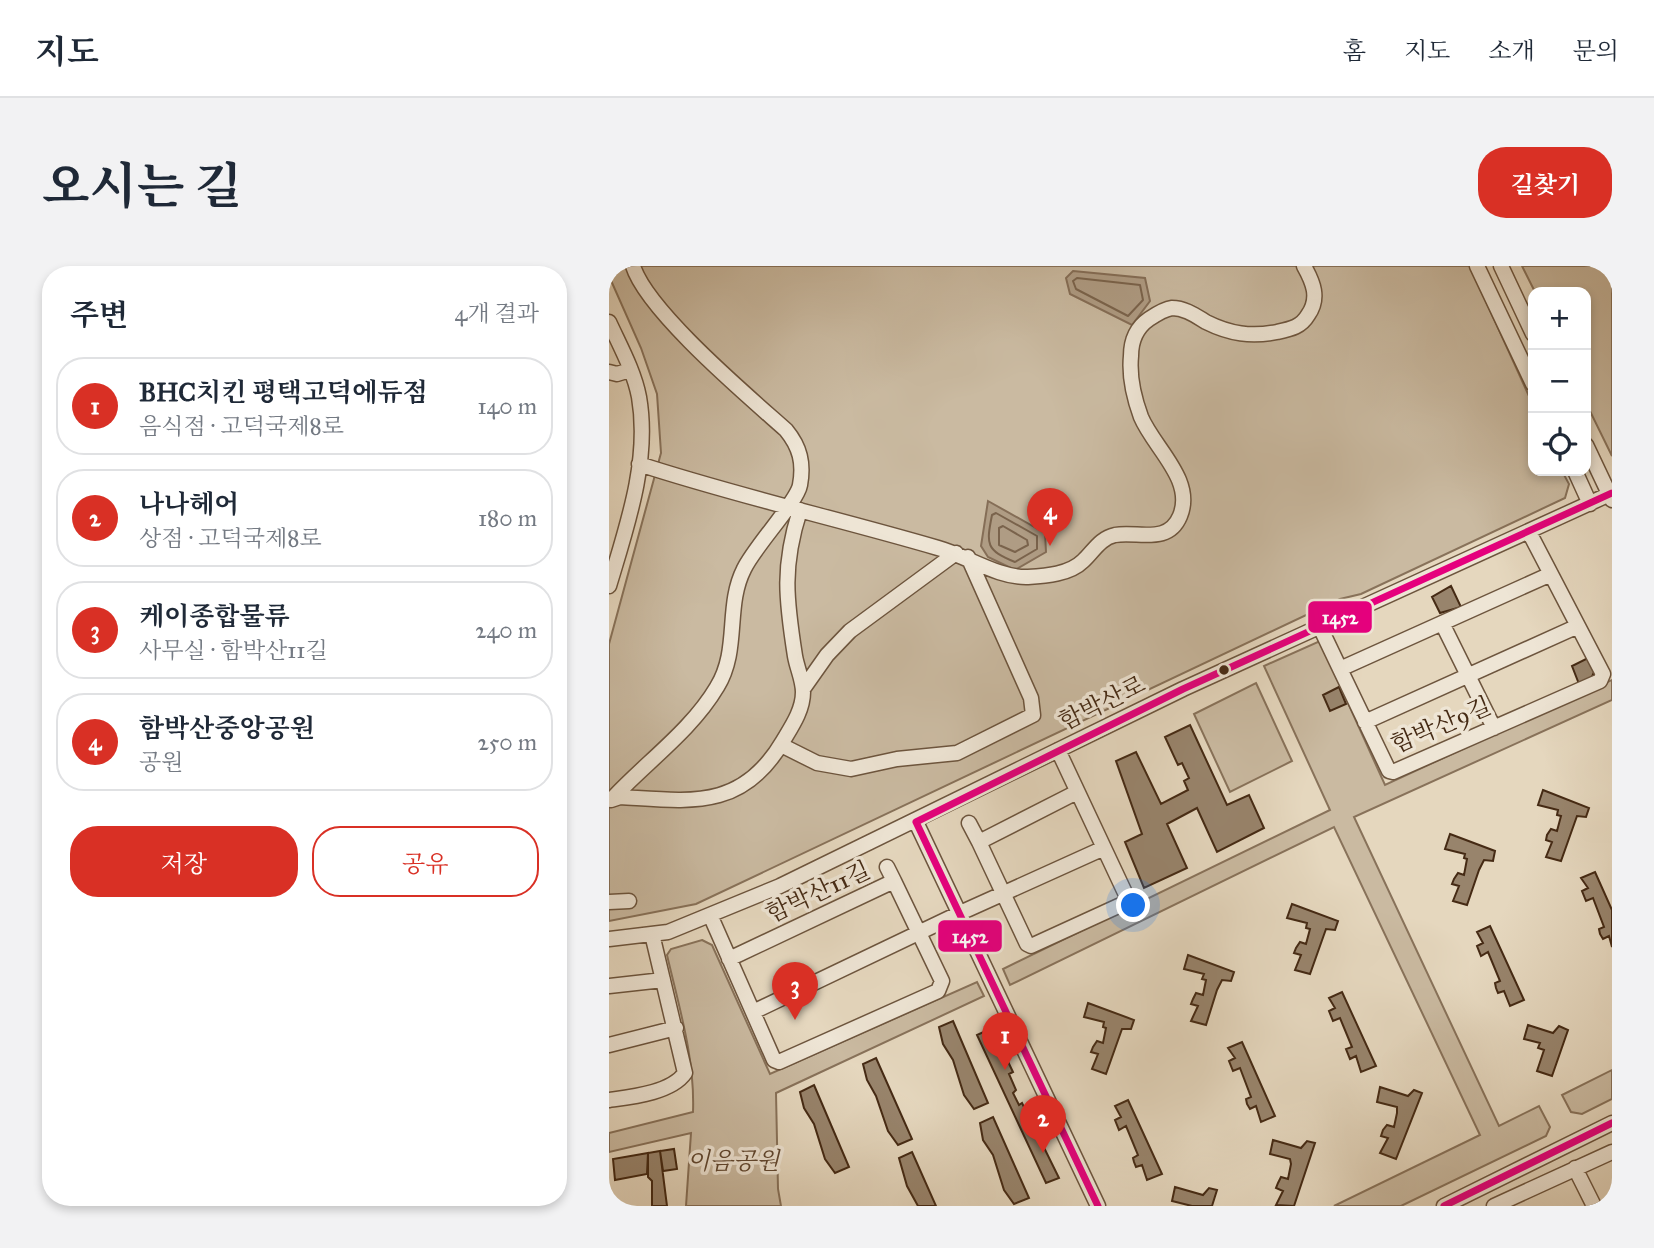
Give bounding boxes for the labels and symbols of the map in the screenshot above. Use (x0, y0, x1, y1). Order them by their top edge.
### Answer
pin: 4 (1027, 488, 1073, 546)
line badge: 1452 (1307, 600, 1373, 634)
text: 1452 (1322, 606, 1359, 630)
unlabelled marker (1217, 663, 1231, 677)
street label: 함박산로 (1054, 669, 1150, 737)
street label: 함박산9길 (1387, 691, 1495, 759)
street label: 함박산11길 (761, 855, 875, 929)
your location (1116, 888, 1150, 922)
line badge: 1452 (937, 919, 1003, 953)
text: 1452 (952, 925, 989, 949)
pin: 3 (772, 962, 818, 1020)
pin: 1 (982, 1012, 1028, 1070)
pin: 2 (1020, 1095, 1066, 1153)
park label: 이음공원 (687, 1146, 781, 1176)

